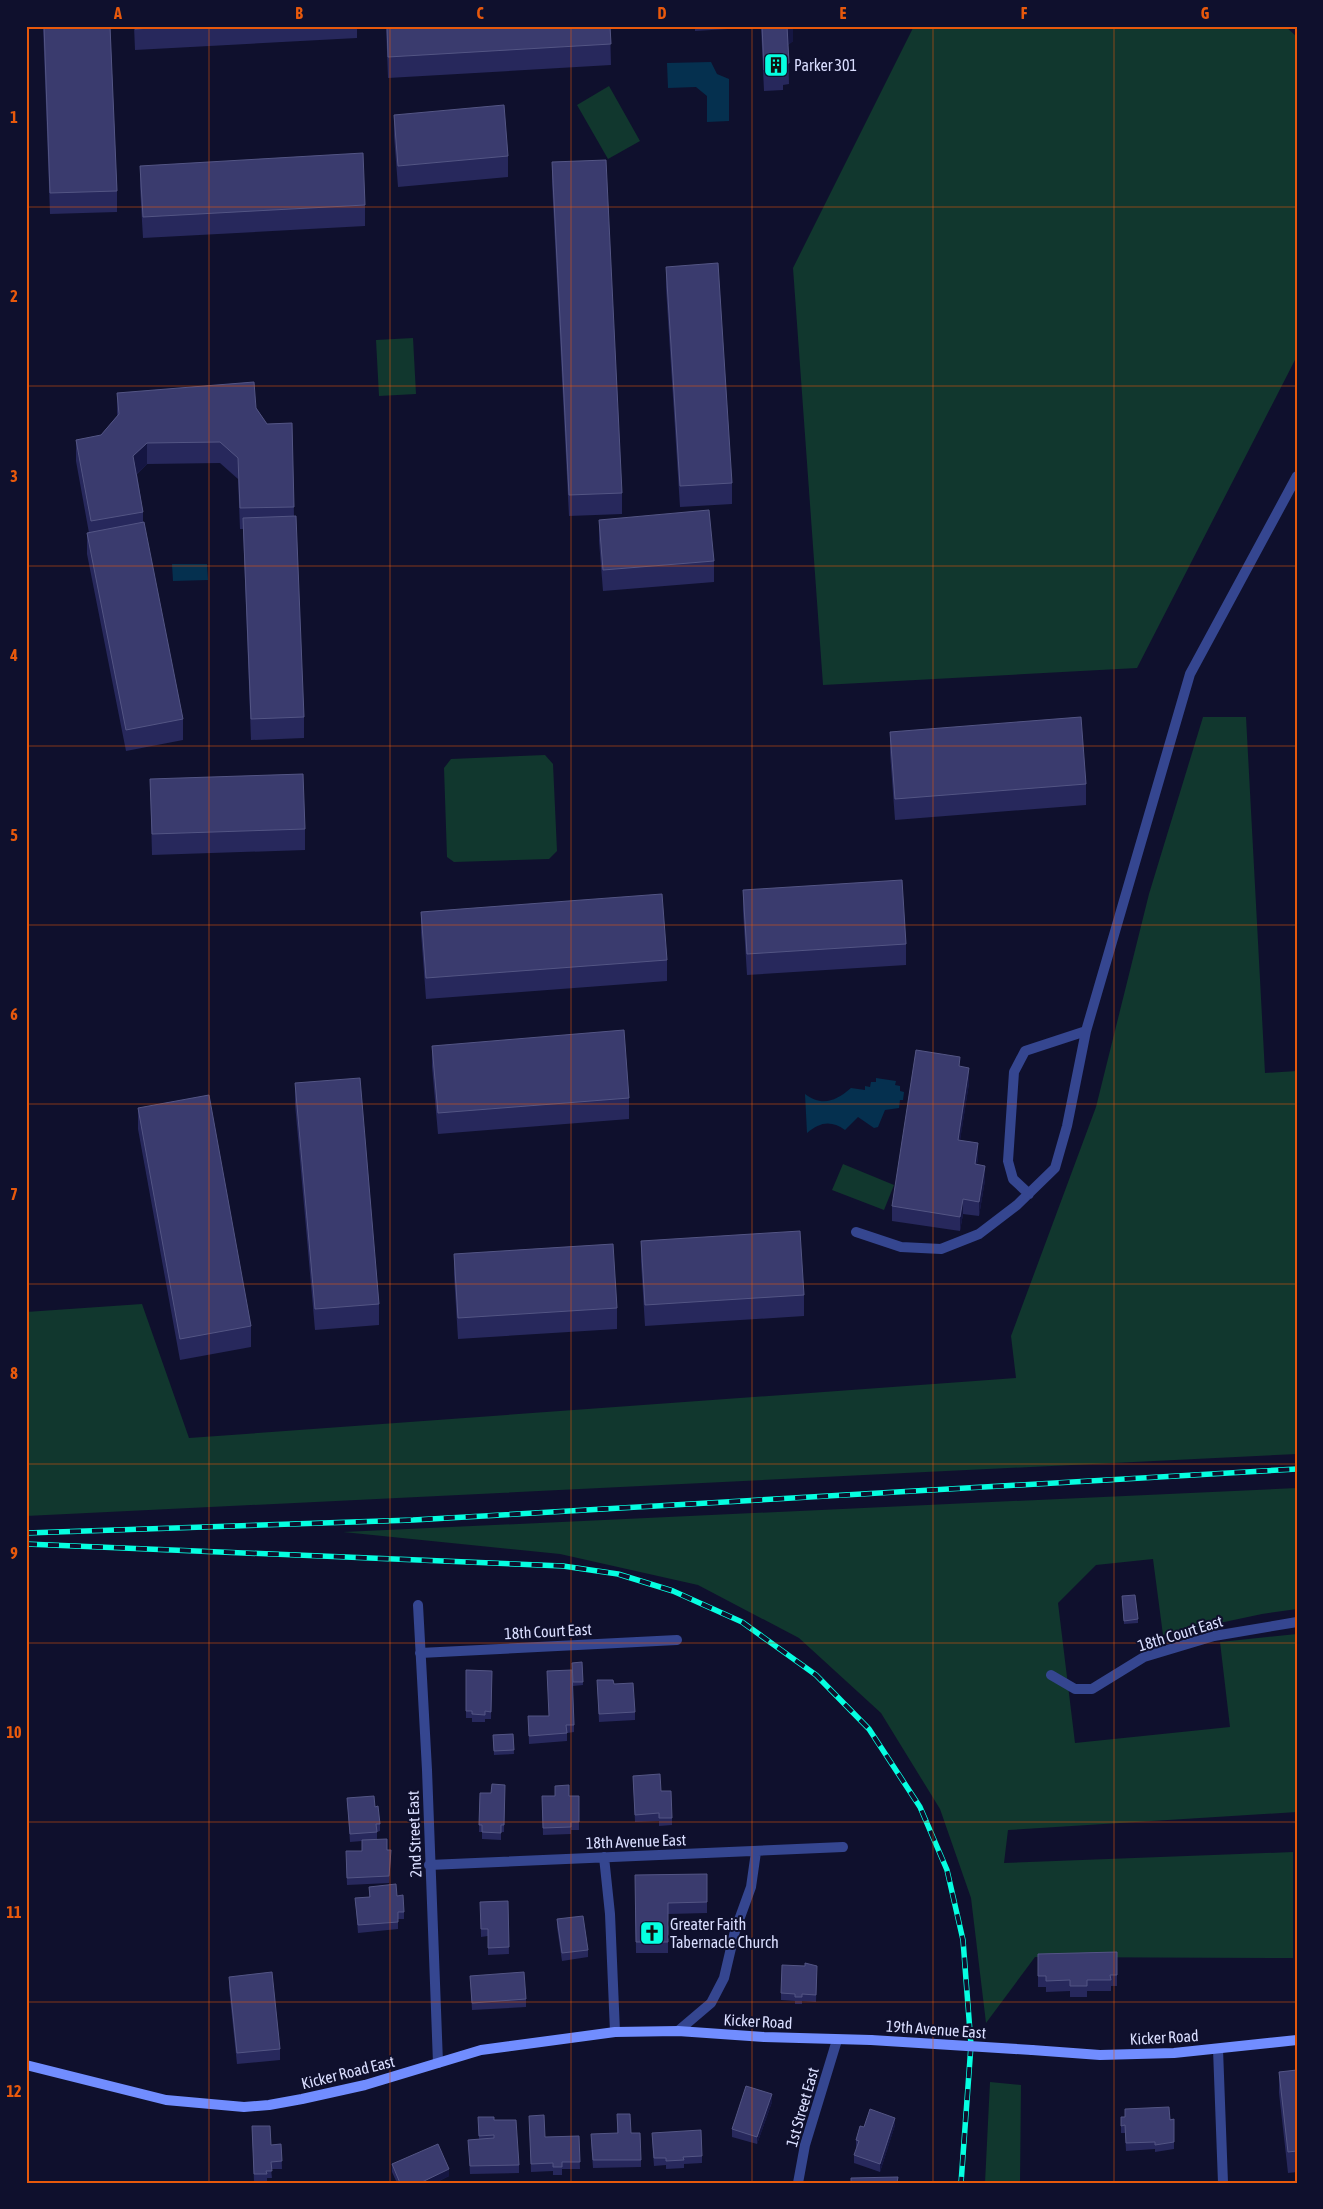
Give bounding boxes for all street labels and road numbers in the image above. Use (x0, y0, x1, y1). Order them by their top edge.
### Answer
street label: 18th Court East (1135, 1611, 1225, 1654)
street label: 18th Court East (504, 1620, 593, 1642)
street label: 2nd Street East (403, 1790, 425, 1878)
street label: 18th Avenue East (585, 1830, 687, 1852)
street label: Kicker Road (723, 2010, 793, 2032)
street label: 19th Avenue East (885, 2017, 987, 2042)
street label: Kicker Road (1129, 2026, 1199, 2048)
street label: Kicker Road East (299, 2052, 397, 2092)
street label: 1st Street East (782, 2065, 822, 2149)

